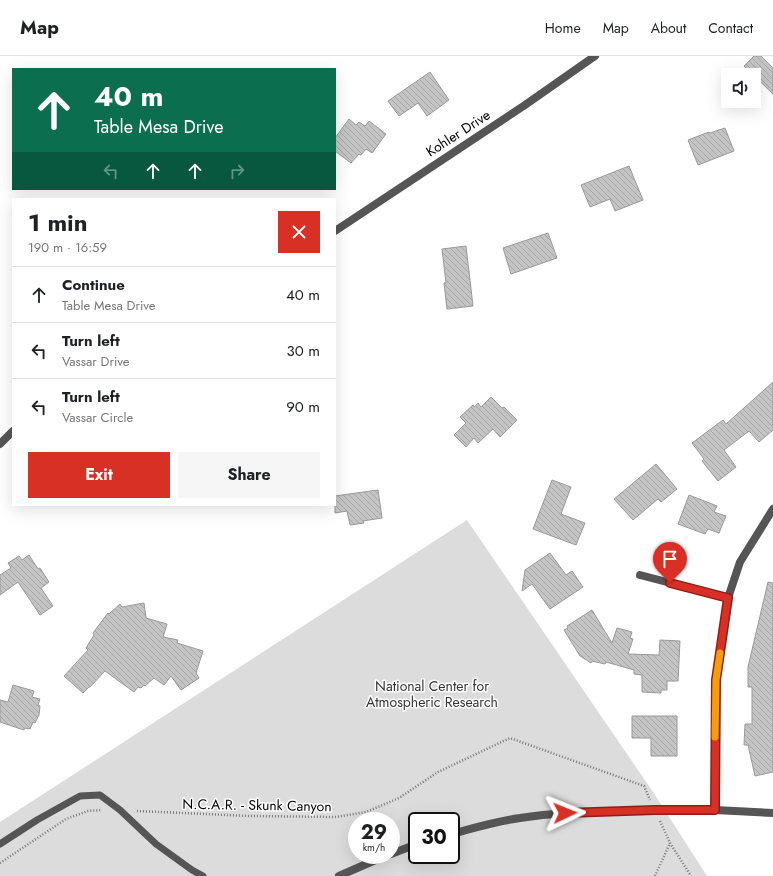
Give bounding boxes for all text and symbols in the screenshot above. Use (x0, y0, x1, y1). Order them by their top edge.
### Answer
text: Map (20, 14, 59, 41)
text: Home (545, 18, 581, 38)
text: Map (603, 18, 629, 38)
text: About (651, 18, 686, 38)
text: Contact (708, 18, 753, 38)
map controls (721, 68, 761, 108)
button: sound (721, 68, 761, 108)
text: 40 m (94, 76, 163, 117)
icon: ahead (28, 84, 80, 136)
street label: Kohler Drive (422, 105, 494, 161)
text: Table Mesa Drive (94, 114, 223, 140)
icon: left (100, 160, 122, 182)
icon: ahead (142, 160, 164, 182)
icon: ahead (184, 160, 206, 182)
icon: right (226, 160, 248, 182)
text: 1 min (28, 205, 88, 240)
button: close (278, 211, 320, 253)
text: 190 m · 16:59 (28, 238, 107, 257)
text: Continue (62, 274, 125, 296)
icon: ahead (28, 284, 50, 306)
text: 40 m (286, 284, 320, 306)
text: Table Mesa Drive (62, 296, 156, 315)
text: Turn left (62, 330, 120, 352)
icon: left (28, 340, 50, 362)
text: 30 m (287, 340, 320, 362)
text: Vassar Drive (62, 352, 130, 371)
text: Turn left (62, 386, 120, 408)
icon: left (28, 396, 50, 418)
text: 90 m (286, 396, 320, 418)
text: Vassar Circle (62, 408, 133, 427)
button: Exit (28, 452, 170, 498)
button: Share (178, 452, 320, 498)
pin (653, 542, 687, 583)
icon: arrive (659, 548, 681, 570)
park label: National Center for Atmospheric Research (366, 676, 498, 712)
position arrow (544, 792, 586, 834)
street label: N.C.A.R. - Skunk Canyon (182, 794, 332, 816)
speed limit sign: 30 (408, 812, 460, 864)
text: 29 (361, 818, 387, 847)
text: km/h (363, 840, 385, 855)

